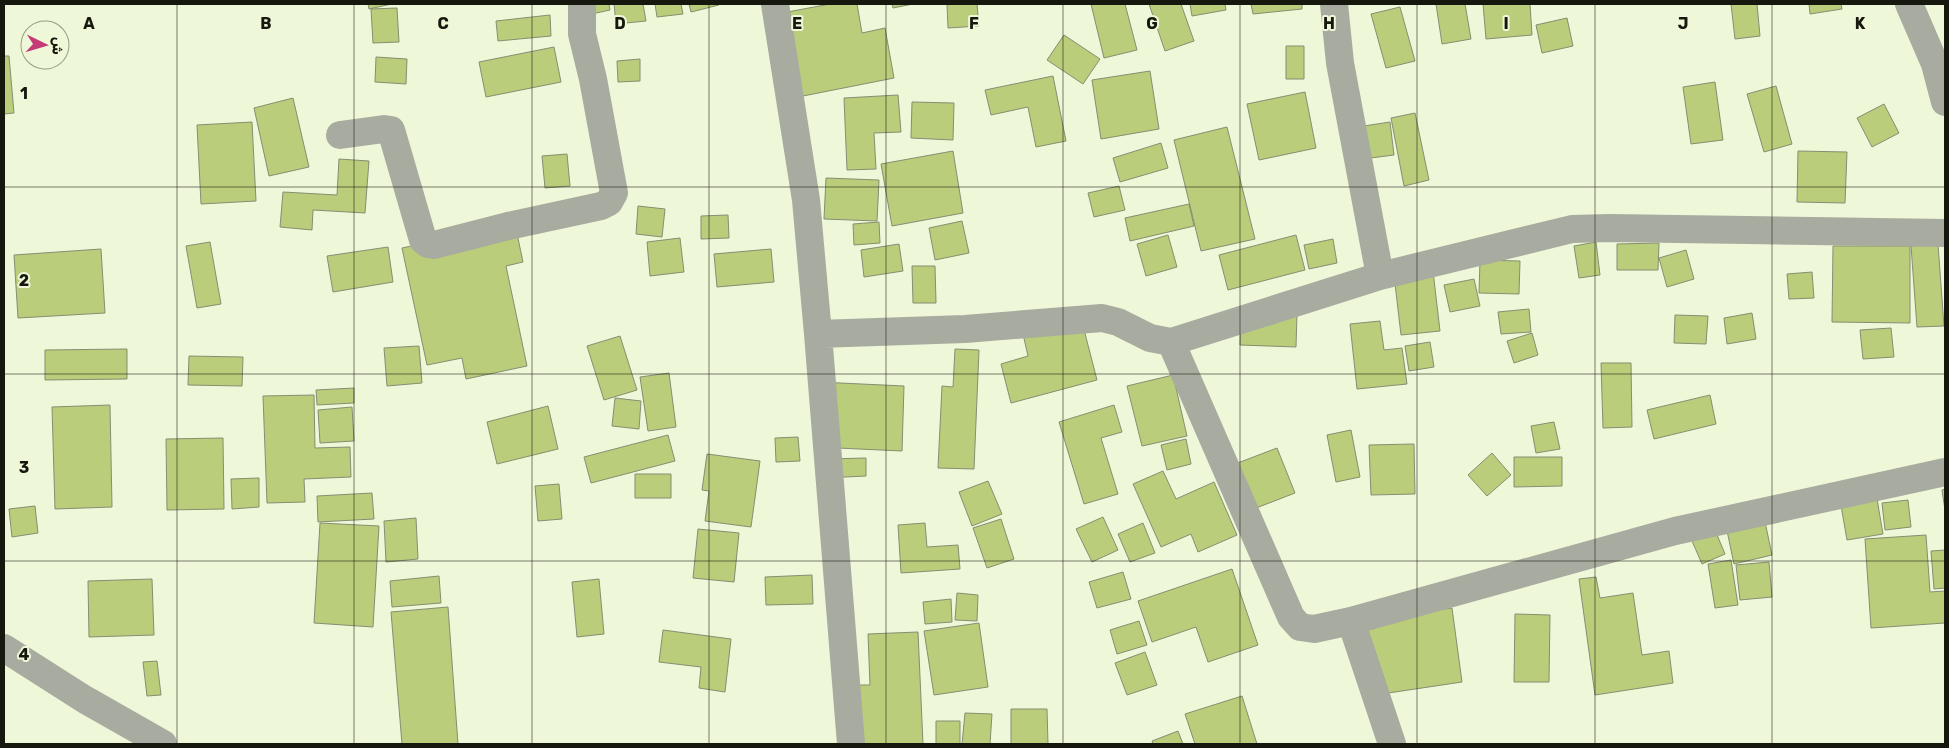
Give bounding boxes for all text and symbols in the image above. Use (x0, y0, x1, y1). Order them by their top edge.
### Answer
text: A (83, 14, 95, 33)
text: B (260, 14, 272, 33)
text: C (437, 14, 449, 33)
text: D (614, 14, 626, 33)
text: E (792, 14, 802, 33)
text: F (969, 14, 979, 33)
text: G (1146, 14, 1158, 33)
text: H (1323, 14, 1335, 33)
text: I (1503, 14, 1509, 33)
text: J (1678, 14, 1688, 33)
text: K (1855, 14, 1866, 33)
north arrow (20, 20, 70, 70)
text: ش (48, 37, 67, 56)
text: 1 (20, 84, 28, 103)
text: 2 (19, 271, 29, 290)
text: 3 (19, 458, 29, 477)
text: 4 (19, 645, 30, 664)

